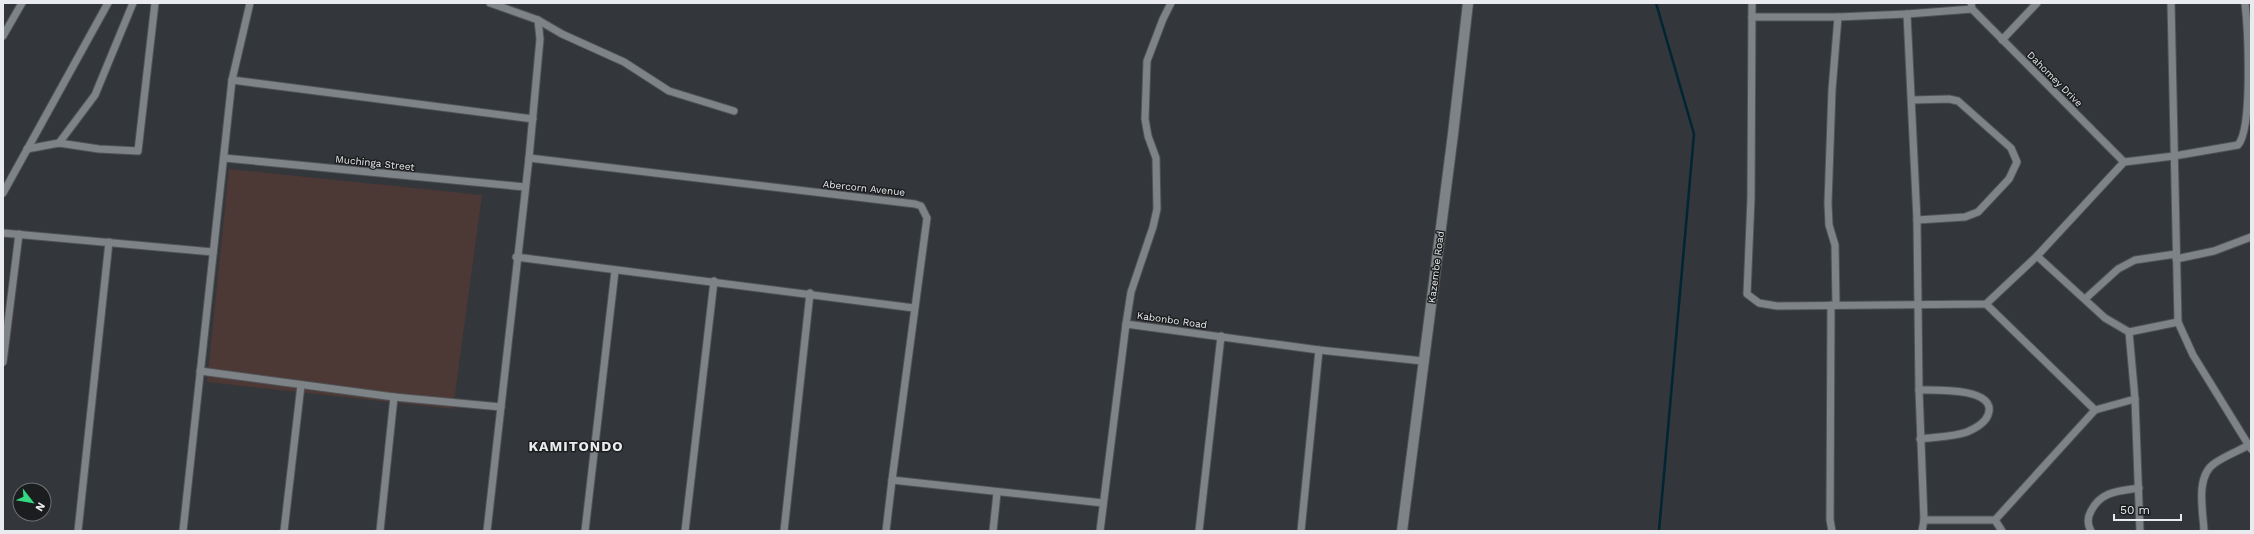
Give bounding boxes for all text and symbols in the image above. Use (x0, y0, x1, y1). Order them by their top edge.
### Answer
street label: Dahomey Drive (2025, 49, 2085, 109)
street label: Muchinga Street (335, 153, 416, 173)
street label: Abercorn Avenue (822, 178, 906, 198)
street label: Kazembe Road (1426, 230, 1446, 304)
street label: Kabonbo Road (1136, 310, 1208, 330)
district label: KAMITONDO (528, 438, 624, 454)
north arrow (12, 482, 52, 522)
scale bar (2114, 496, 2181, 522)
text: N (32, 500, 48, 514)
text: 50 m (2120, 503, 2150, 517)

